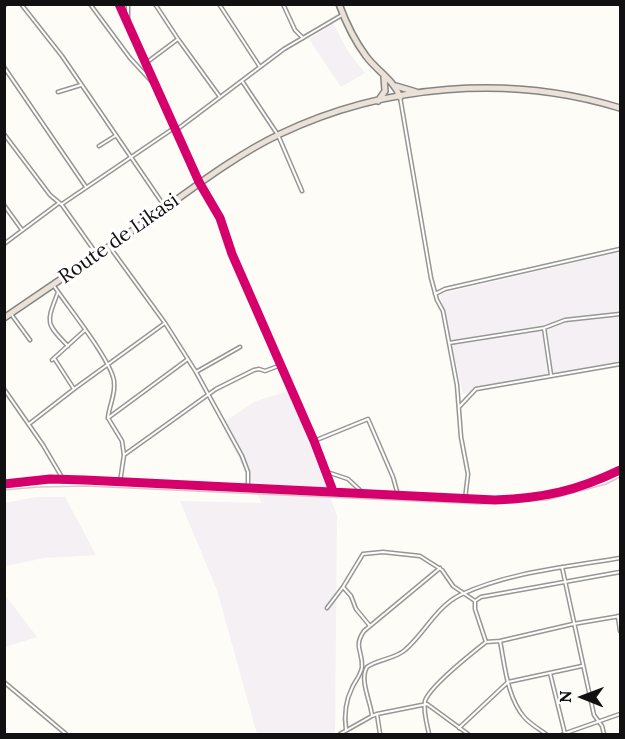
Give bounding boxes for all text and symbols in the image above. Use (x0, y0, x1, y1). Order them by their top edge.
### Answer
street label: Route de Likasi (54, 189, 184, 289)
north arrow (553, 667, 613, 727)
text: N (555, 690, 575, 703)

